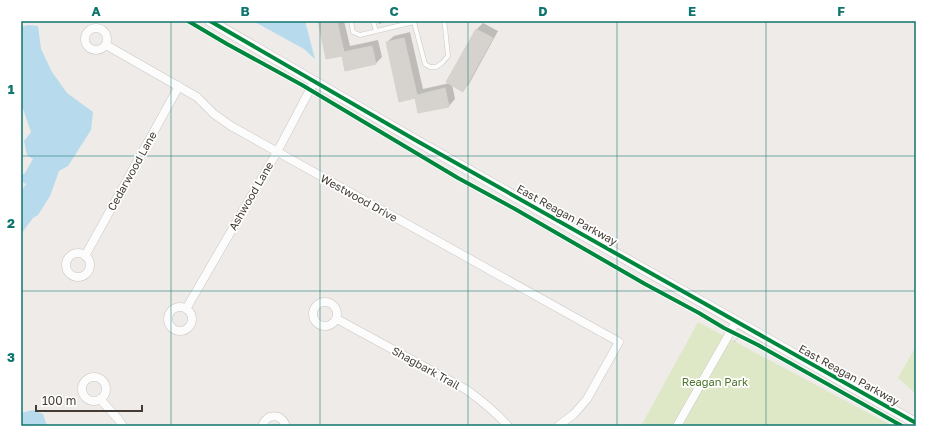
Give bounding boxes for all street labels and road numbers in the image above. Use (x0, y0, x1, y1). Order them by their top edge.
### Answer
street label: Cedarwood Lane (104, 129, 159, 213)
street label: Ashwood Lane (226, 159, 275, 232)
street label: Westwood Drive (319, 171, 400, 224)
street label: East Reagan Parkway (515, 181, 620, 248)
street label: East Reagan Parkway (797, 341, 902, 408)
street label: Shagbark Trail (390, 344, 463, 392)

